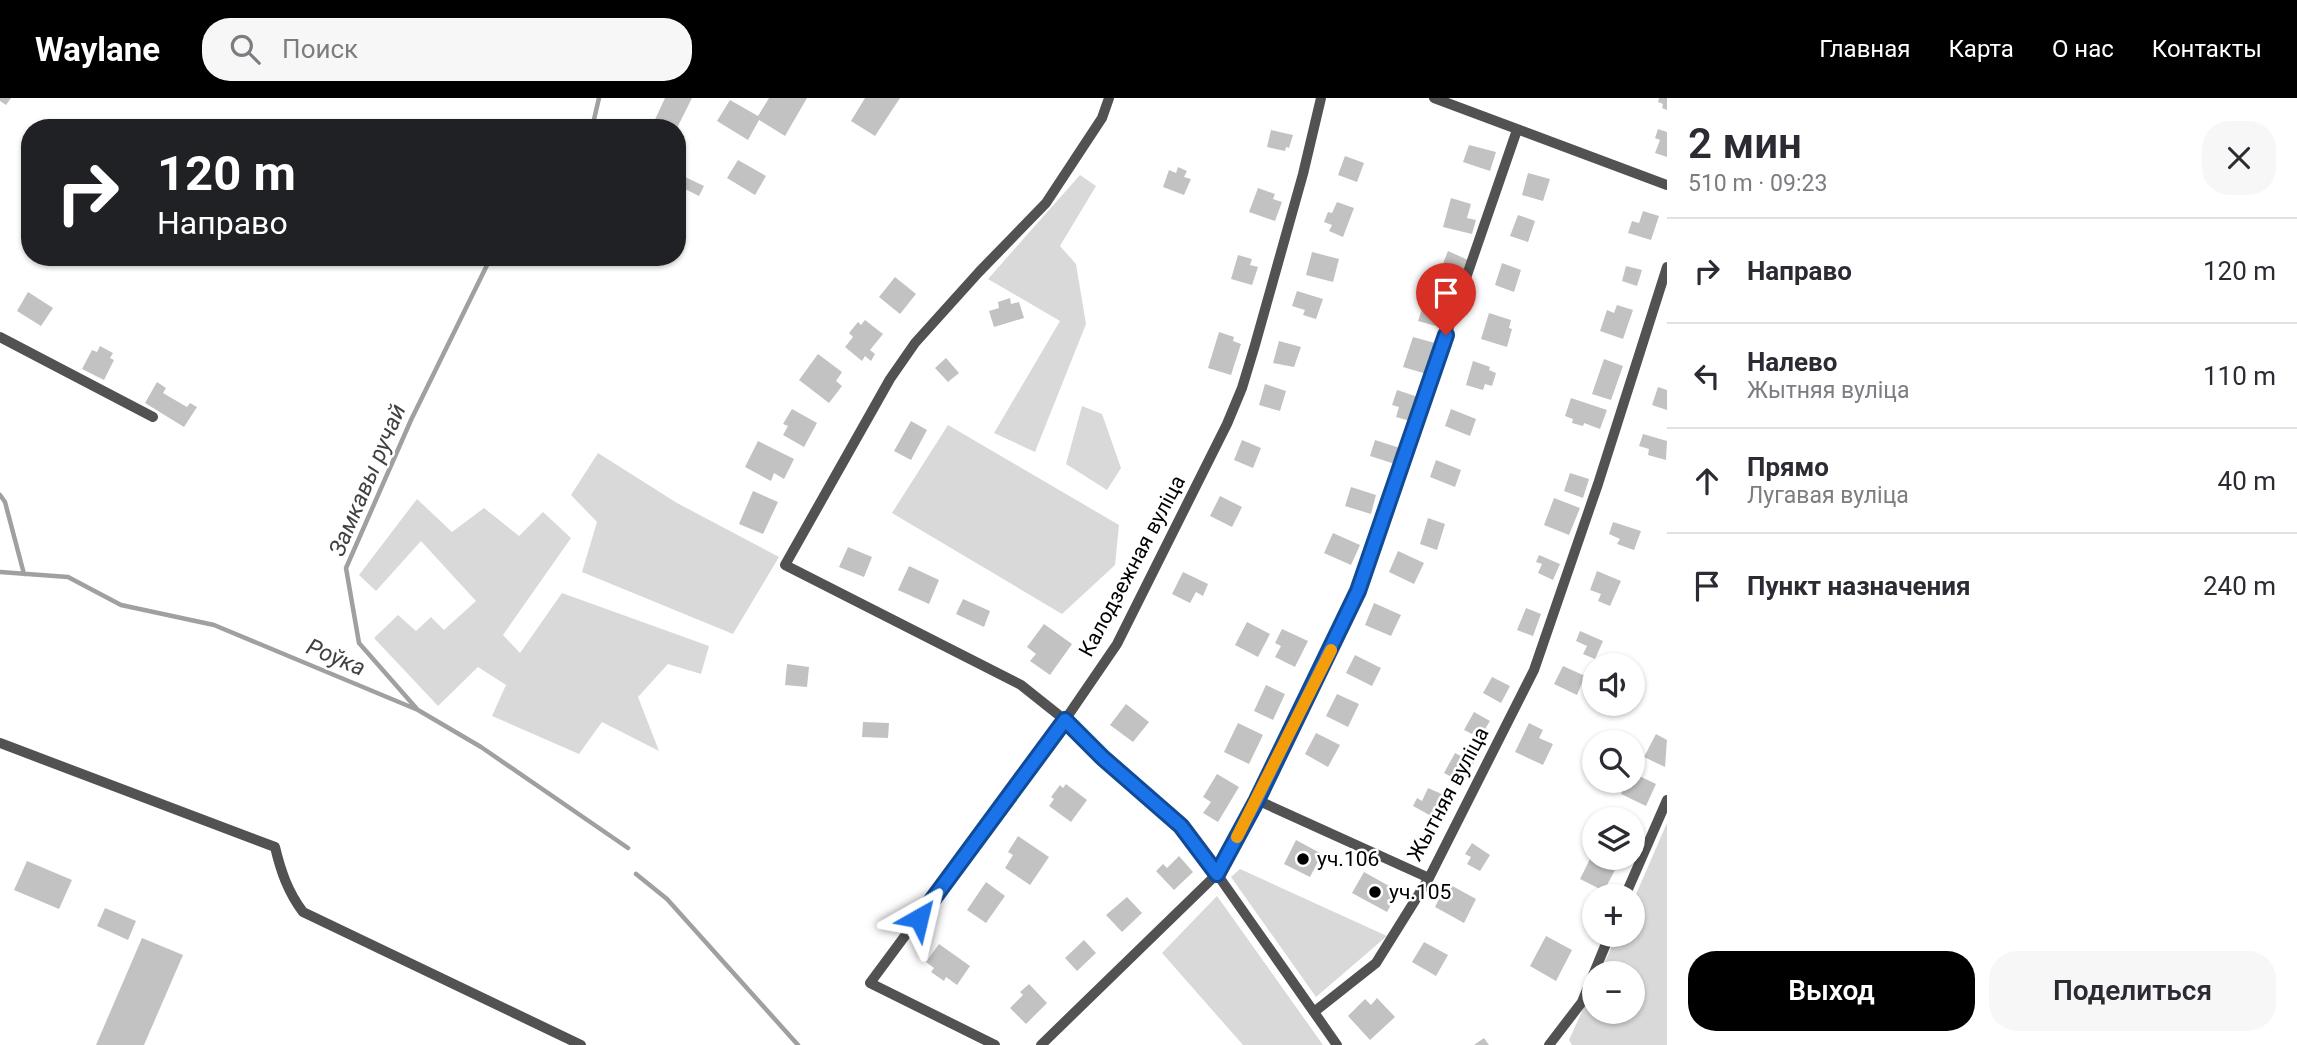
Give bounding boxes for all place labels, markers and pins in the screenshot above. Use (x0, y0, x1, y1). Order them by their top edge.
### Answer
pin (1416, 263, 1476, 335)
place label: уч.106 (1317, 847, 1379, 871)
marker: уч.106 (1295, 851, 1311, 867)
place label: уч.105 (1389, 880, 1451, 904)
marker: уч.105 (1367, 884, 1383, 900)

